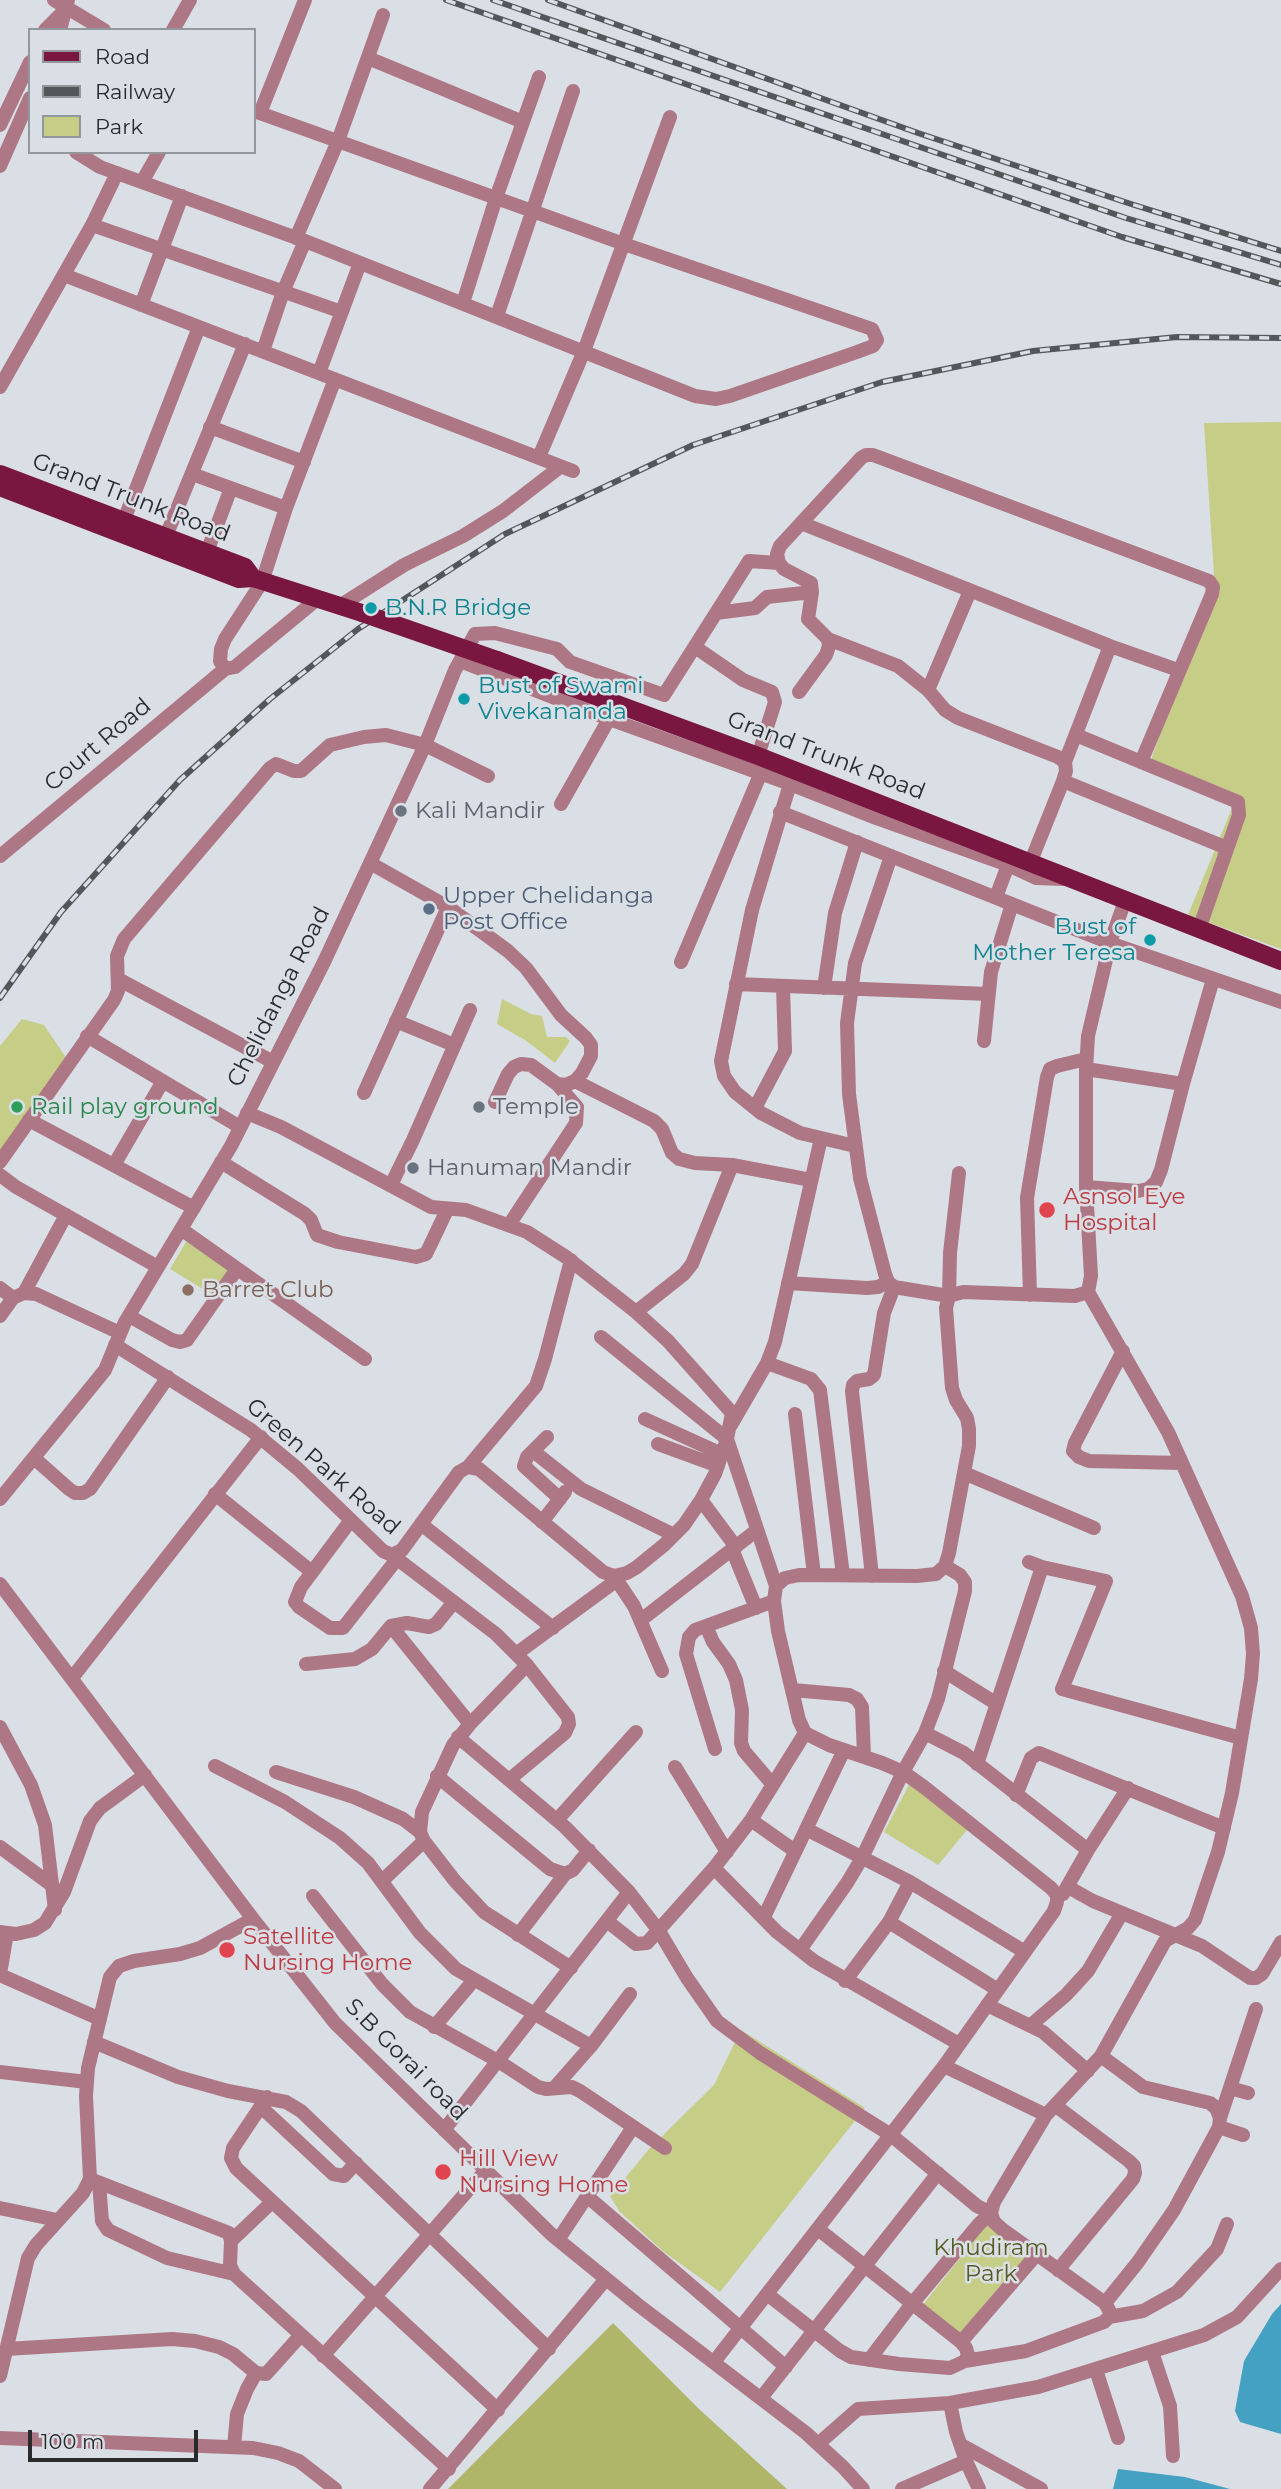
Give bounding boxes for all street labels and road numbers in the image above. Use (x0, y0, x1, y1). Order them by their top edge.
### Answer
street label: Grand Trunk Road (28, 448, 234, 548)
street label: Court Road (39, 692, 157, 798)
street label: Grand Trunk Road (723, 706, 929, 806)
street label: Chelidanga Road (222, 902, 336, 1092)
street label: Green Park Road (240, 1393, 406, 1541)
street label: S.B Gorai road (339, 1993, 473, 2127)

